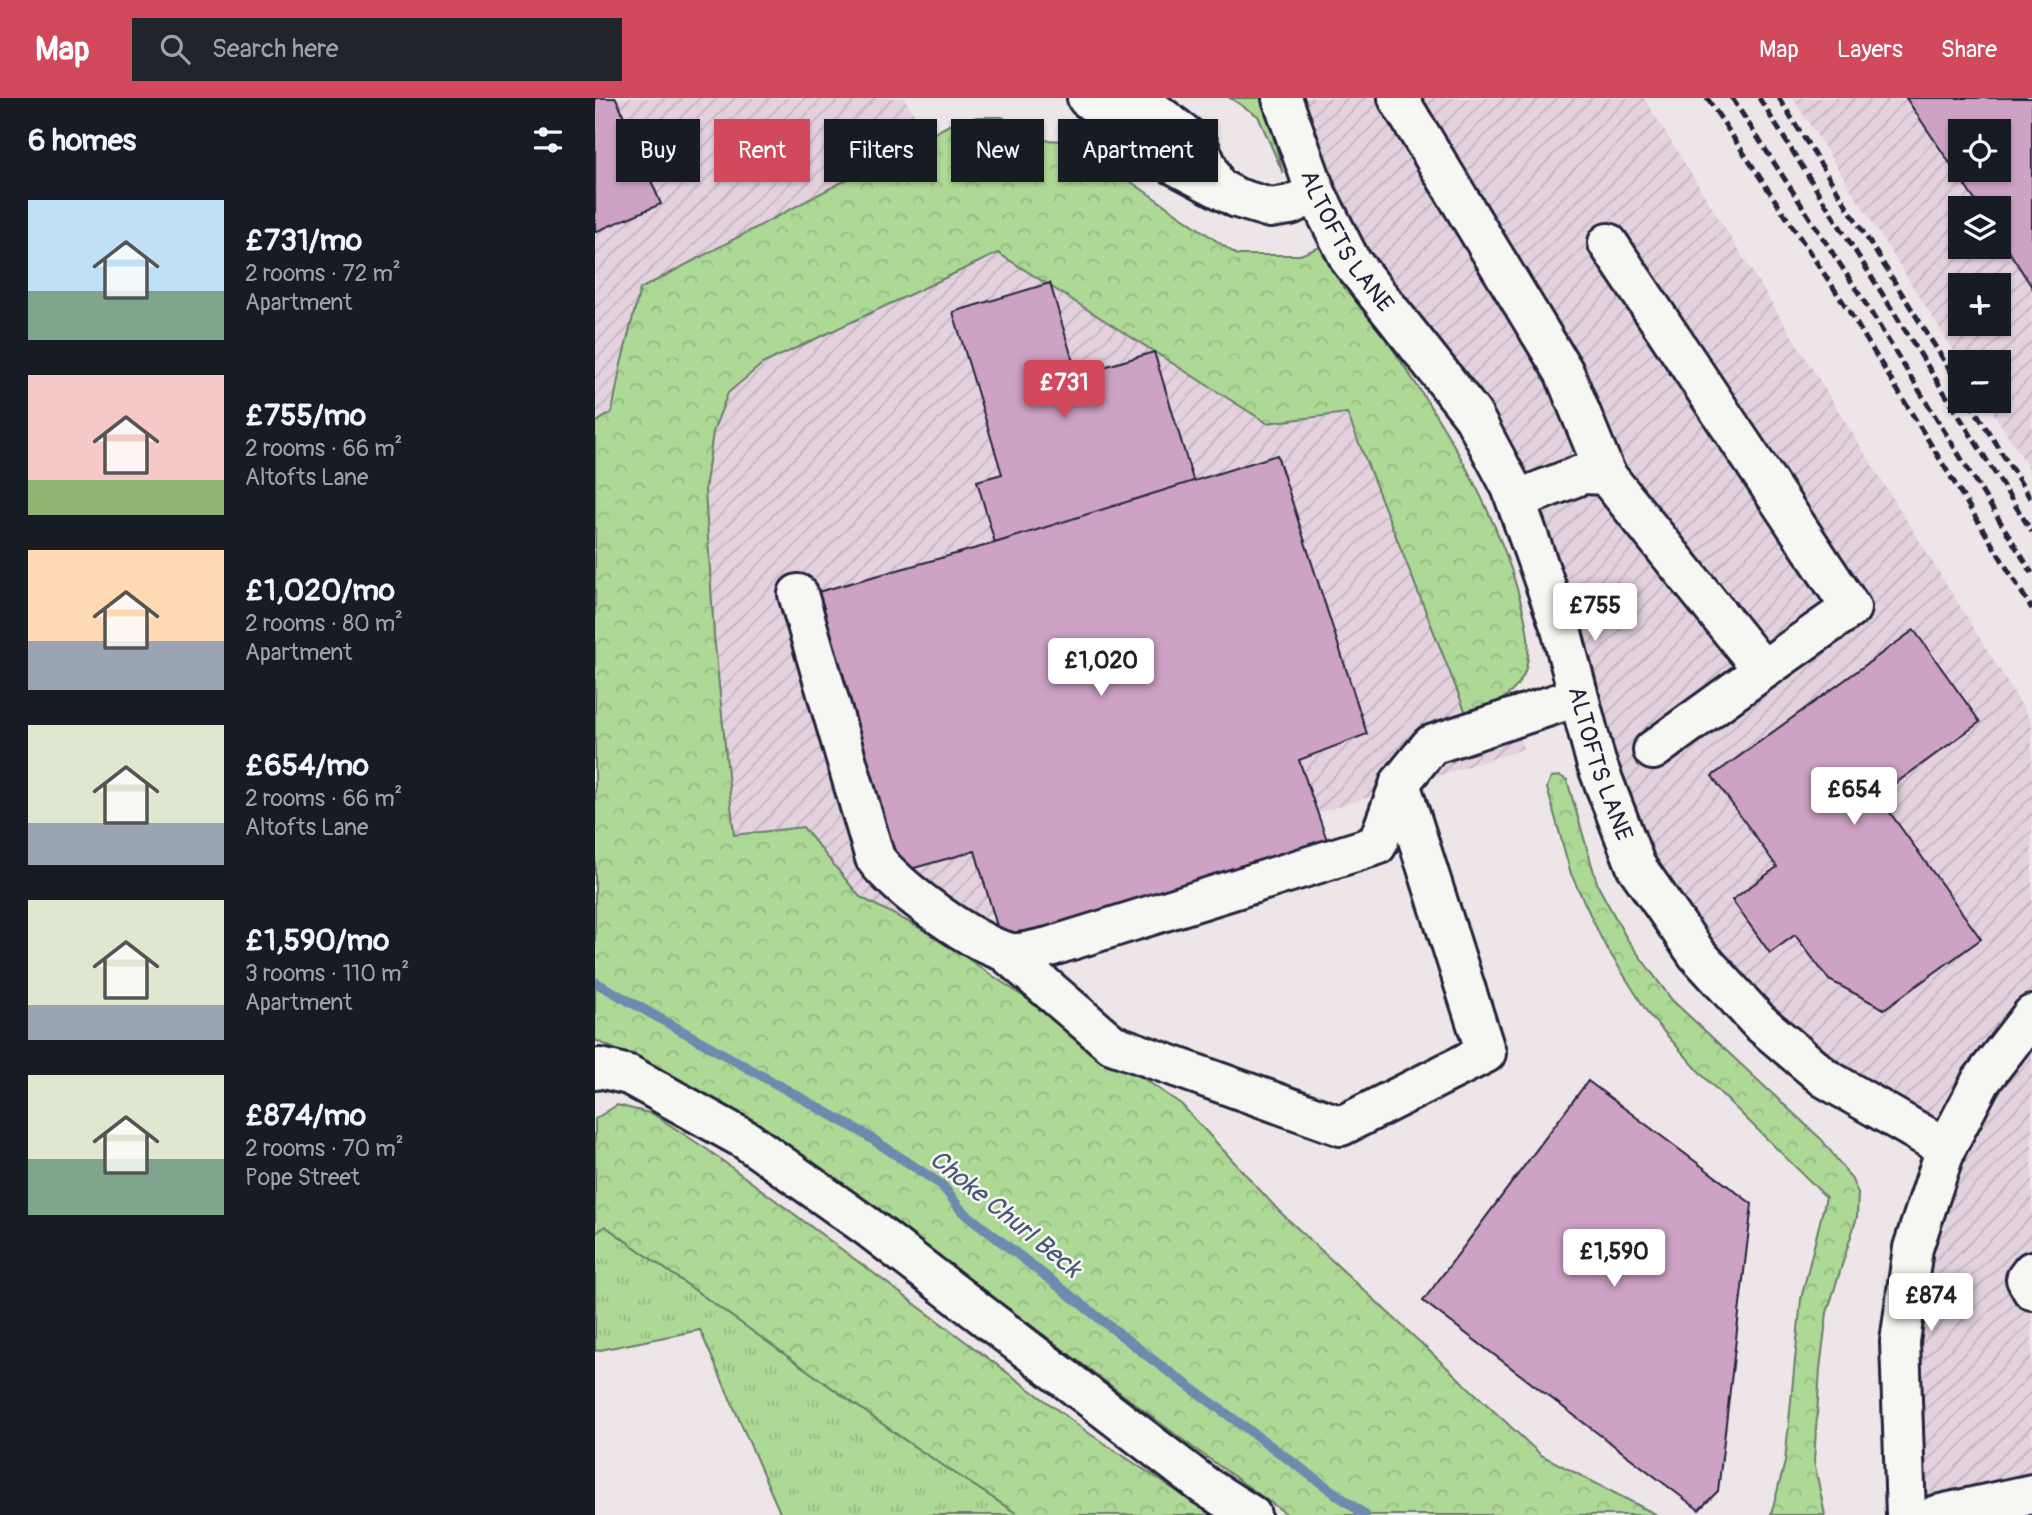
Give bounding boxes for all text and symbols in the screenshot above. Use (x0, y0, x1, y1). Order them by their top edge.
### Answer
search box (132, 18, 622, 81)
text: Map (35, 29, 90, 70)
icon: search (156, 30, 194, 68)
text: Search here (212, 33, 339, 65)
text: Map (1759, 35, 1799, 64)
text: Layers (1837, 35, 1903, 64)
text: Share (1941, 35, 1997, 64)
chip: Buy (616, 119, 700, 182)
chip: Rent (714, 119, 810, 182)
chip: Filters (824, 119, 937, 182)
chip: New (951, 119, 1044, 182)
chip: Apartment (1058, 119, 1218, 182)
map controls (1948, 119, 2011, 413)
button: locate (1948, 119, 2011, 182)
icon: filters (529, 121, 567, 159)
text: 6 homes (28, 122, 136, 159)
street label: ALTOFTS LANE (1295, 166, 1400, 318)
button: layers (1948, 196, 2011, 259)
text: £731/mo (245, 222, 362, 259)
icon: home (84, 228, 168, 312)
text: 2 rooms · 72 m² (245, 259, 401, 288)
button: + (1948, 273, 2011, 336)
text: Apartment (245, 288, 352, 317)
button: − (1948, 350, 2011, 413)
pin: £731 (1023, 360, 1105, 420)
text: £731 (1040, 368, 1088, 397)
text: £755/mo (245, 397, 366, 434)
icon: home (84, 403, 168, 487)
text: 2 rooms · 66 m² (245, 434, 402, 463)
text: Altofts Lane (245, 463, 368, 492)
text: £1,020/mo (245, 572, 395, 609)
icon: home (84, 578, 168, 662)
pin: £755 (1554, 584, 1636, 643)
text: £755 (1569, 591, 1621, 620)
text: 2 rooms · 80 m² (245, 609, 403, 638)
text: Apartment (245, 638, 352, 667)
pin: £1,020 (1044, 638, 1158, 698)
text: £1,020 (1064, 646, 1138, 675)
street label: ALTOFTS LANE (1562, 683, 1639, 845)
text: £654/mo (245, 747, 369, 784)
icon: home (84, 753, 168, 837)
pin: £654 (1813, 768, 1895, 827)
text: £654 (1827, 775, 1881, 804)
text: 2 rooms · 66 m² (245, 784, 402, 813)
text: Altofts Lane (245, 813, 368, 842)
text: £1,590/mo (245, 922, 389, 959)
icon: home (84, 928, 168, 1012)
text: 3 rooms · 110 m² (245, 959, 409, 988)
text: Apartment (245, 988, 352, 1017)
text: £874/mo (245, 1097, 366, 1134)
icon: home (84, 1103, 168, 1187)
text: 2 rooms · 70 m² (245, 1134, 404, 1163)
water label: Choke Churl Beck (923, 1143, 1089, 1286)
text: Pope Street (245, 1163, 360, 1192)
pin: £1,590 (1557, 1230, 1671, 1289)
text: £1,590 (1579, 1237, 1649, 1266)
pin: £874 (1890, 1274, 1972, 1333)
text: £874 (1905, 1281, 1957, 1310)

